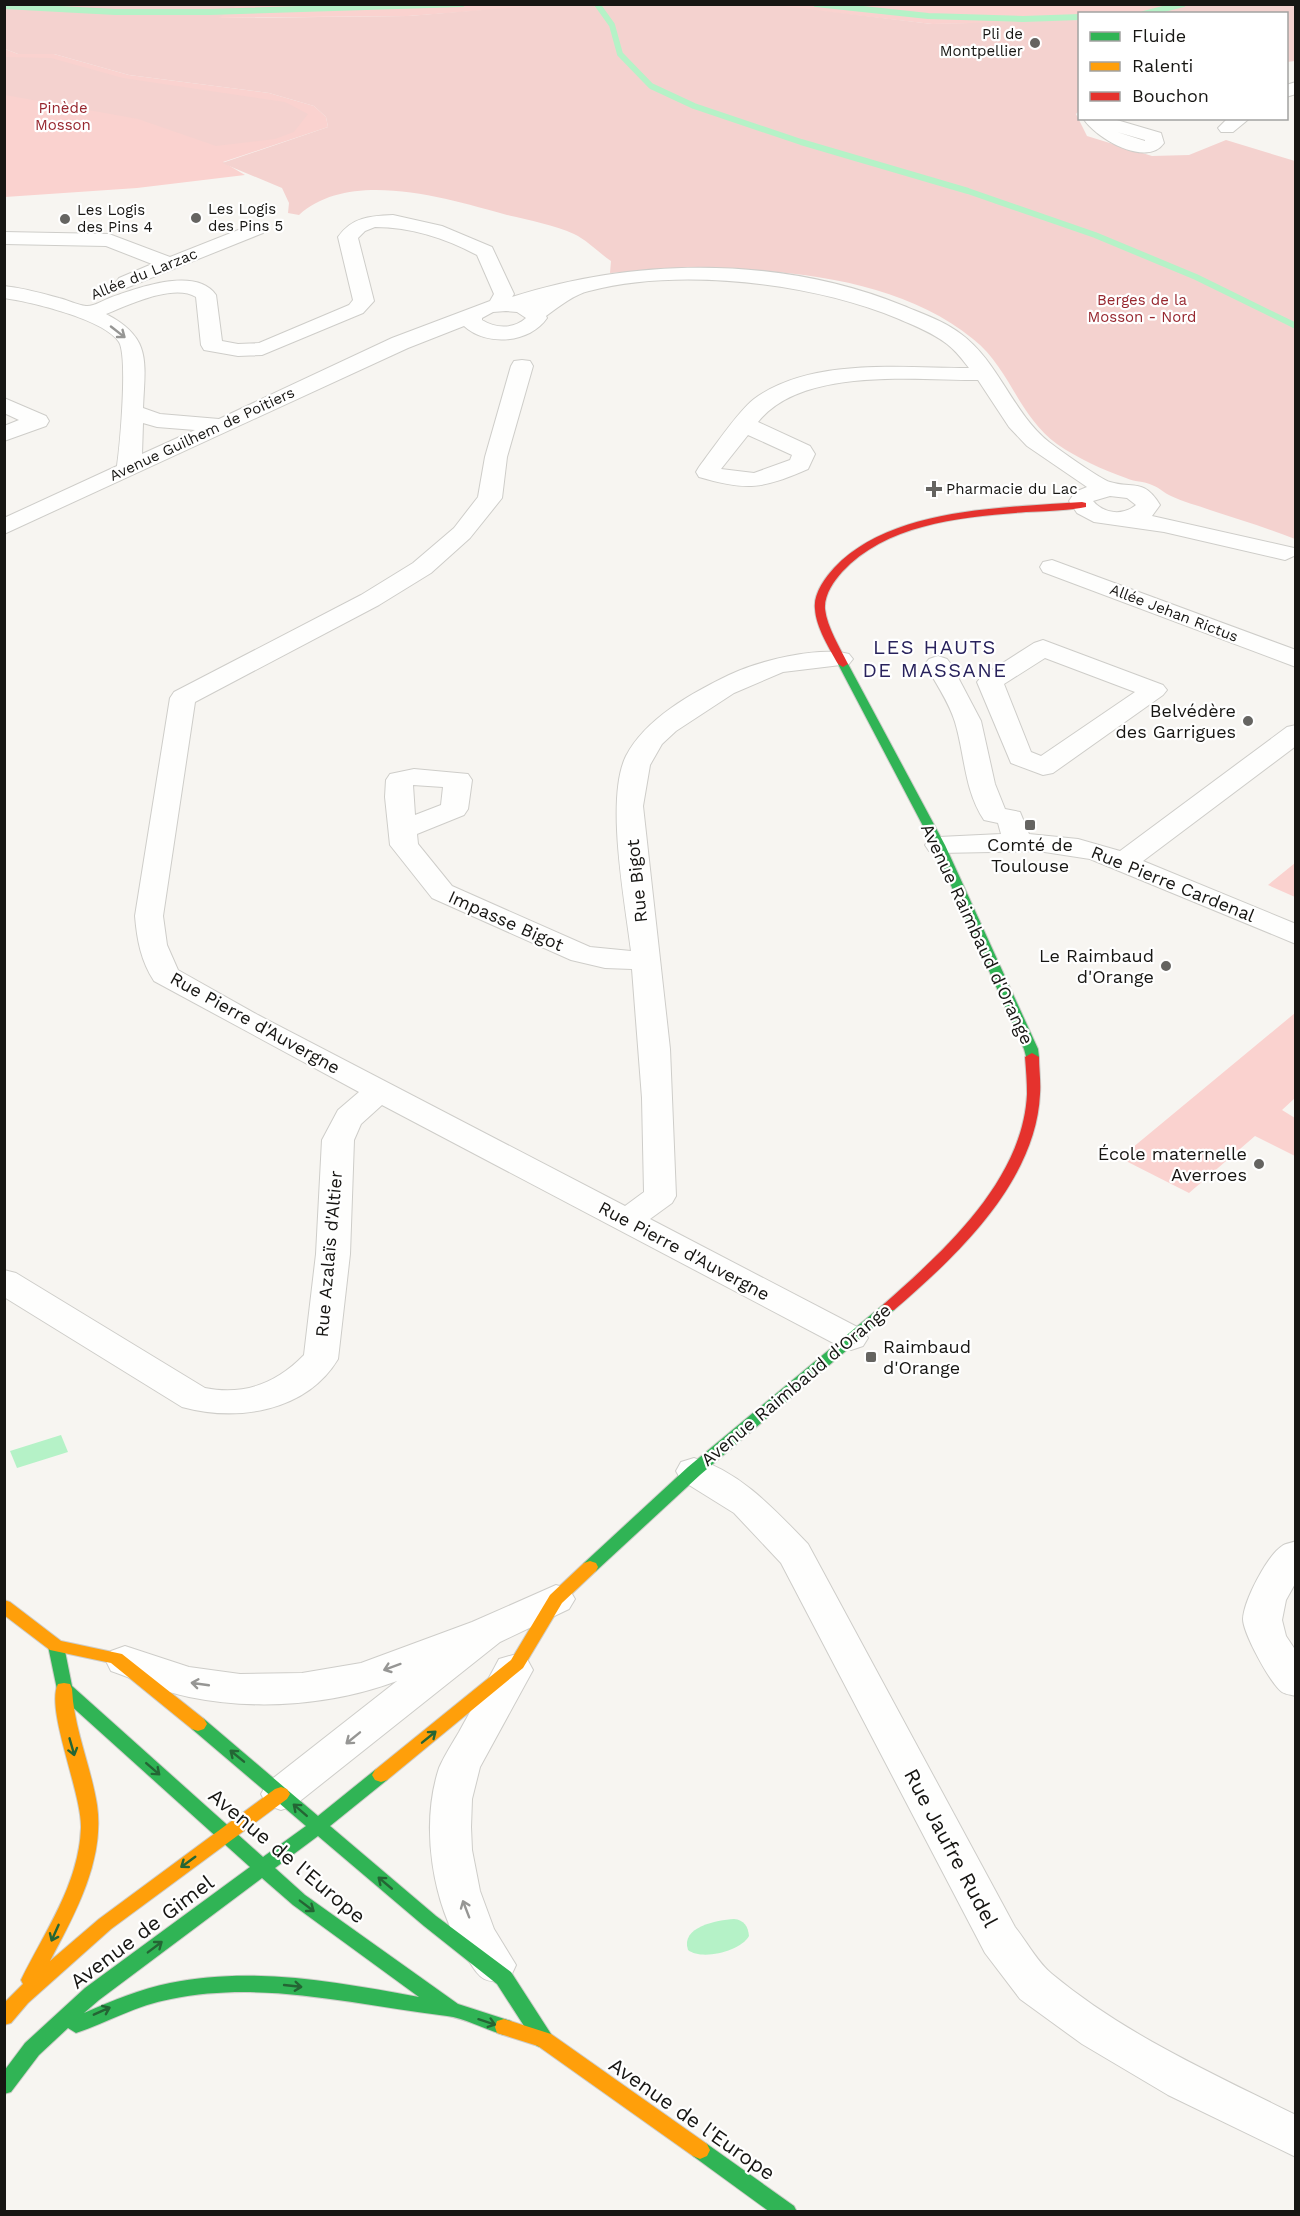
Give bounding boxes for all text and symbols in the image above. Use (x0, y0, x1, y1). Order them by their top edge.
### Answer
legend (1078, 12, 1288, 120)
place label: Pli de Montpellier (940, 25, 1023, 60)
text: Fluide (1132, 25, 1186, 46)
marker: Pli de Montpellier (1028, 36, 1042, 50)
text: Ralenti (1132, 55, 1193, 76)
text: Bouchon (1132, 85, 1209, 106)
park label: Pinède Mosson (35, 99, 91, 134)
place label: Les Logis des Pins 5 (208, 200, 283, 235)
place label: Les Logis des Pins 4 (77, 201, 153, 236)
marker: Les Logis des Pins 5 (189, 211, 203, 225)
marker: Les Logis des Pins 4 (58, 212, 72, 226)
street label: Allée du Larzac (88, 244, 200, 304)
park label: Berges de la Mosson - Nord (1088, 291, 1196, 326)
one-way arrow (109, 326, 125, 338)
street label: Avenue Guilhem de Poitiers (107, 383, 297, 485)
place label: Pharmacie du Lac (946, 480, 1078, 498)
marker: Pharmacie du Lac (927, 482, 941, 496)
street label: Allée Jehan Rictus (1107, 580, 1241, 646)
district label: LES HAUTS DE MASSANE (862, 635, 1008, 682)
place label: Belvédère des Garrigues (1115, 700, 1236, 742)
marker: Belvédère des Garrigues (1241, 714, 1255, 728)
marker: Comté de Toulouse (1023, 818, 1037, 832)
street label: Avenue Raimbaud d'Orange (917, 820, 1038, 1048)
place label: Comté de Toulouse (987, 834, 1073, 876)
street label: Rue Bigot (622, 838, 651, 924)
street label: Rue Pierre Cardenal (1088, 841, 1259, 926)
street label: Impasse Bigot (445, 886, 567, 955)
place label: Le Raimbaud d'Orange (1039, 945, 1154, 987)
marker: Le Raimbaud d'Orange (1159, 959, 1173, 973)
street label: Rue Pierre d'Auvergne (167, 967, 344, 1078)
place label: École maternelle Averroes (1098, 1143, 1247, 1185)
marker: École maternelle Averroes (1252, 1157, 1266, 1171)
street label: Rue Azalaïs d'Altier (311, 1170, 346, 1338)
street label: Rue Pierre d'Auvergne (595, 1197, 773, 1305)
street label: Avenue Raimbaud d'Orange (697, 1299, 895, 1470)
place label: Raimbaud d'Orange (883, 1336, 971, 1378)
marker: Raimbaud d'Orange (864, 1350, 878, 1364)
one-way arrow (383, 1663, 401, 1674)
one-way arrow (190, 1678, 210, 1689)
one-way arrow (421, 1730, 437, 1743)
one-way arrow (345, 1732, 361, 1745)
one-way arrow (67, 1737, 78, 1756)
one-way arrow (229, 1749, 245, 1762)
one-way arrow (145, 1762, 160, 1776)
street label: Rue Jaufre Rudel (899, 1764, 1004, 1932)
street label: Avenue de l'Europe (204, 1783, 371, 1928)
one-way arrow (293, 1803, 308, 1817)
one-way arrow (180, 1856, 196, 1868)
street label: Avenue de Gimel (65, 1869, 219, 1994)
one-way arrow (378, 1876, 393, 1890)
one-way arrow (299, 1899, 315, 1912)
one-way arrow (459, 1900, 470, 1919)
one-way arrow (48, 1923, 60, 1941)
one-way arrow (146, 1941, 162, 1954)
one-way arrow (282, 1981, 302, 1992)
one-way arrow (93, 2005, 111, 2017)
one-way arrow (477, 2017, 496, 2028)
street label: Avenue de l'Europe (604, 2052, 780, 2185)

